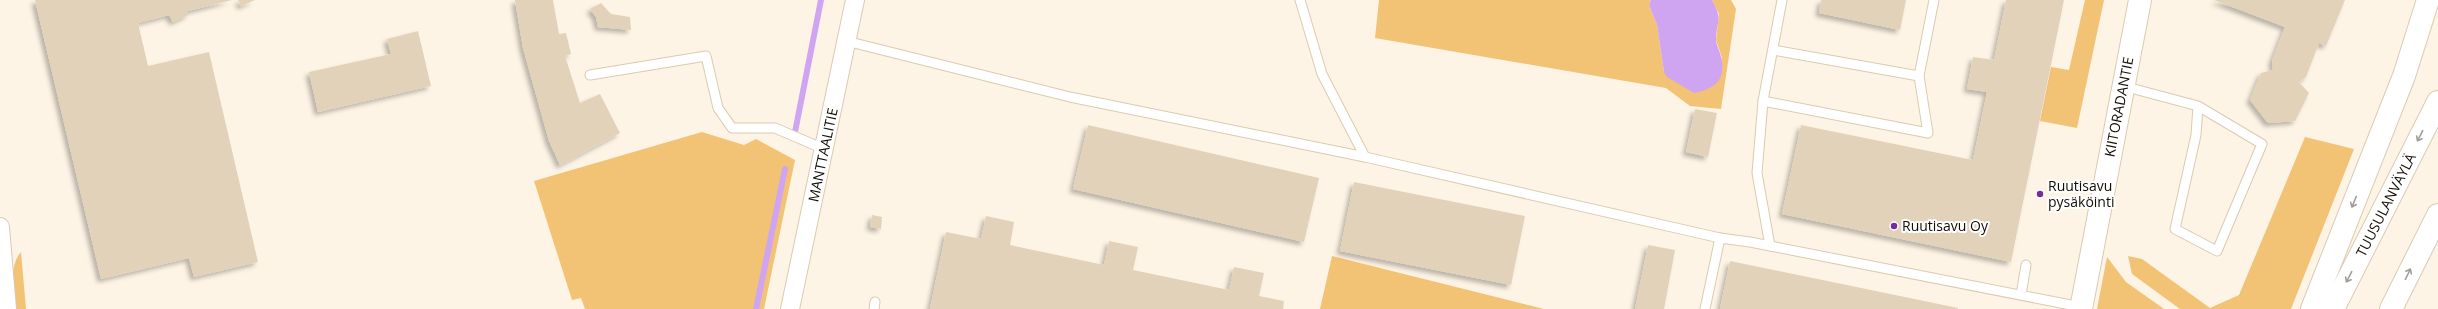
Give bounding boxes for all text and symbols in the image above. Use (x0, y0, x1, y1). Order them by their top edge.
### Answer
street label: KIITORADANTIE (2100, 55, 2138, 159)
street label: MANTTAALITIE (803, 106, 842, 204)
one-way arrow (2416, 130, 2424, 142)
street label: TUUSULANVÄYLÄ (2351, 150, 2420, 260)
place label: Ruutisavu pysäköinti (2048, 176, 2114, 211)
marker: Ruutisavu pysäköinti (2035, 189, 2045, 199)
one-way arrow (2350, 196, 2358, 208)
place label: Ruutisavu Oy (1902, 216, 1989, 235)
marker: Ruutisavu Oy (1889, 221, 1899, 231)
one-way arrow (2405, 268, 2413, 280)
one-way arrow (2345, 271, 2352, 283)

